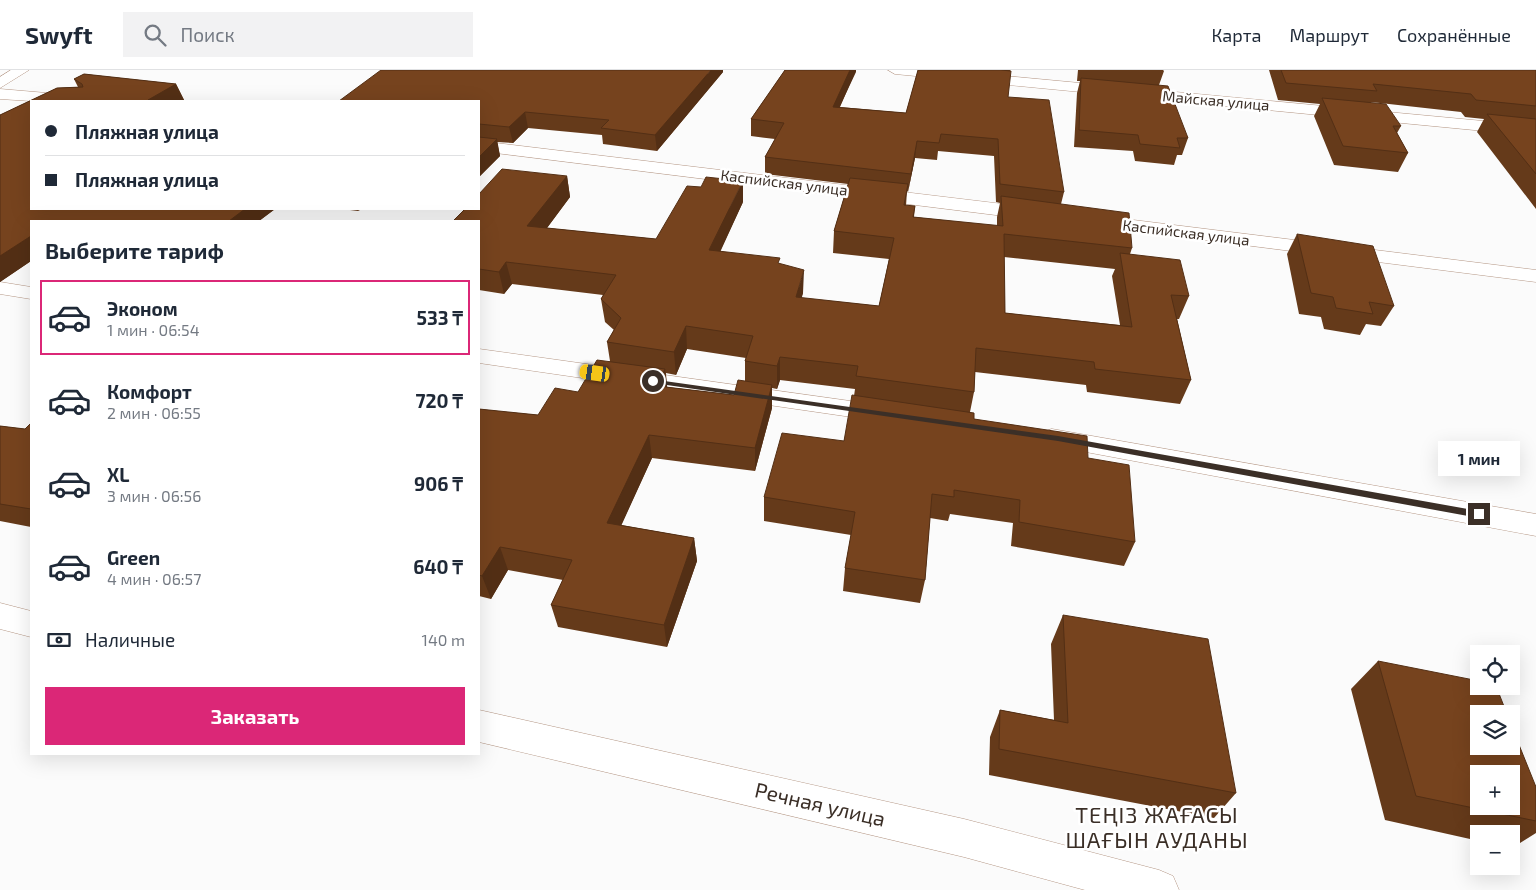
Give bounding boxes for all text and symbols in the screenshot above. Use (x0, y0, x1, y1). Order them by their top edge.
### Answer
search box (123, 12, 473, 57)
text: Swyft (25, 20, 93, 49)
icon: search (141, 21, 169, 49)
text: Поиск (181, 23, 235, 46)
text: Карта (1211, 24, 1261, 46)
text: Маршрут (1289, 24, 1369, 46)
text: Сохранённые (1397, 24, 1511, 46)
street label: Майская улица (1162, 86, 1270, 115)
text: Пляжная улица (75, 120, 219, 143)
street label: Каспийская улица (719, 165, 849, 200)
text: Пляжная улица (75, 168, 219, 191)
street label: Каспийская улица (1121, 215, 1251, 250)
text: Выберите тариф (45, 237, 224, 263)
icon: car (47, 295, 92, 340)
text: Эконом (107, 297, 178, 320)
text: 533 ₸ (416, 306, 463, 329)
text: 1 мин · 06:54 (107, 320, 200, 339)
car (579, 363, 610, 383)
route start (642, 370, 664, 392)
icon: car (47, 378, 92, 423)
text: Комфорт (107, 380, 192, 403)
text: 720 ₸ (415, 389, 463, 412)
text: 2 мин · 06:55 (107, 403, 201, 422)
callout: 1 мин (1438, 442, 1520, 476)
text: 1 мин (1458, 449, 1500, 468)
icon: car (47, 461, 92, 506)
text: XL (107, 463, 129, 486)
text: 906 ₸ (414, 472, 463, 495)
text: 3 мин · 06:56 (107, 486, 201, 505)
route end (1468, 503, 1490, 525)
icon: car (47, 544, 92, 589)
text: Green (107, 546, 160, 569)
text: 640 ₸ (413, 555, 463, 578)
text: 4 мин · 06:57 (107, 569, 201, 588)
icon: cash (45, 626, 73, 654)
text: Наличные (85, 628, 175, 651)
text: 140 m (422, 630, 465, 649)
map controls (1470, 645, 1520, 875)
button: locate (1470, 645, 1520, 695)
button: Заказать (45, 687, 465, 745)
button: layers (1470, 705, 1520, 755)
button: + (1470, 765, 1520, 815)
street label: Речная улица (752, 776, 888, 832)
district label: ТЕҢІЗ ЖАҒАСЫ ШАҒЫН АУДАНЫ (1065, 801, 1249, 852)
button: − (1470, 825, 1520, 875)

